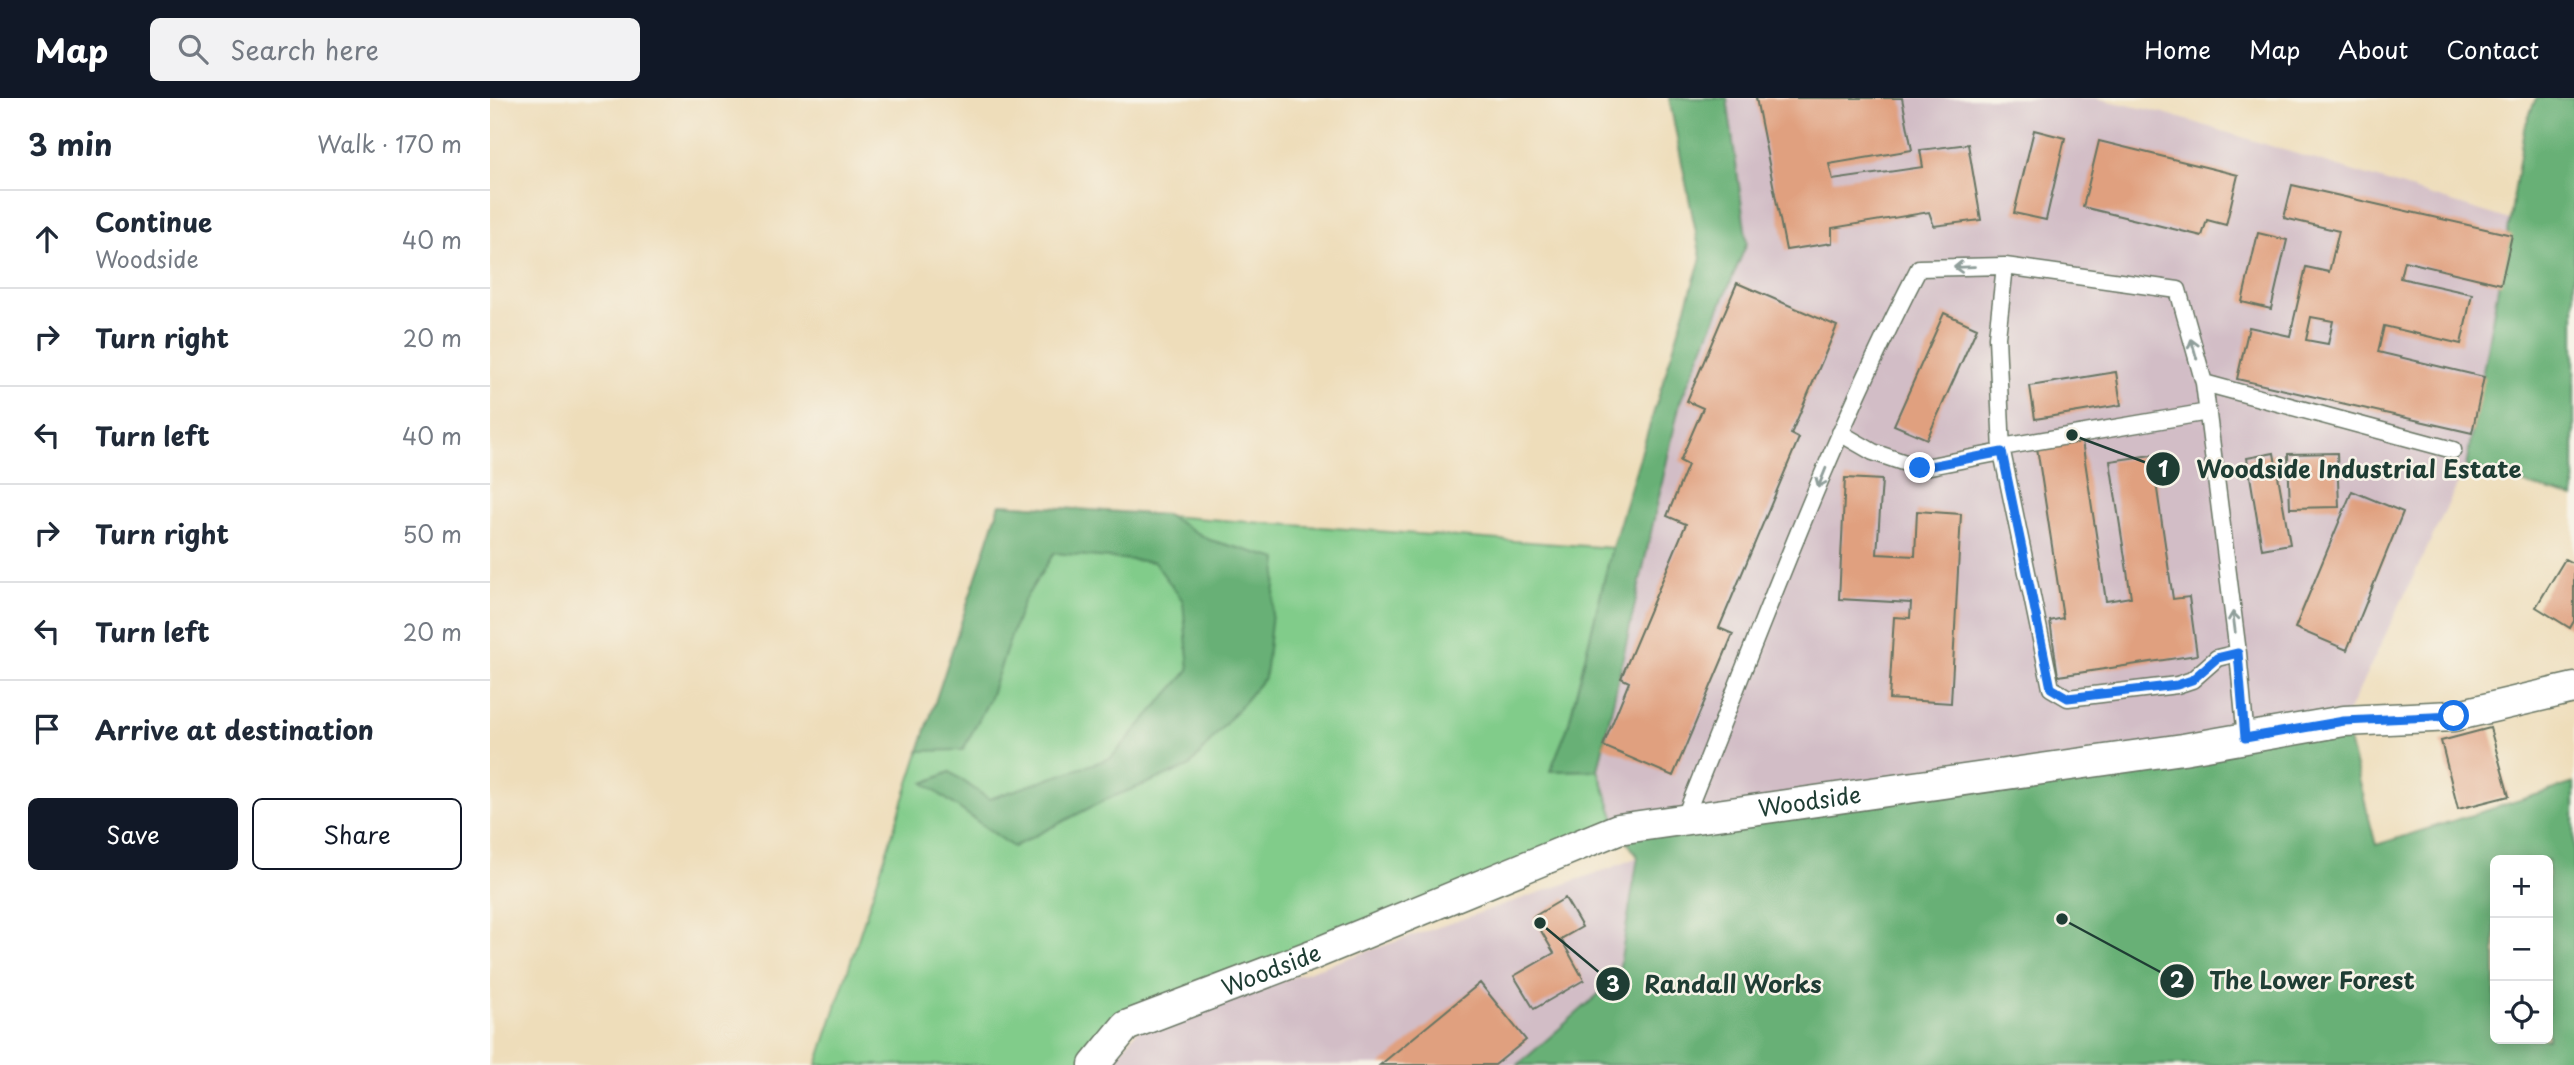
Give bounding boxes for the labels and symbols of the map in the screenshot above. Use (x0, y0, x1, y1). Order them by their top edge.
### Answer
one-way arrow (1952, 260, 1975, 273)
one-way arrow (2187, 338, 2200, 360)
callout: Woodside Industrial Estate (2145, 447, 2537, 492)
text: Woodside Industrial Estate (2196, 450, 2522, 486)
route end (1904, 452, 1935, 483)
text: 1 (2158, 452, 2168, 484)
one-way arrow (1814, 467, 1827, 489)
one-way arrow (2228, 611, 2241, 634)
route start (2438, 700, 2469, 731)
street label: Woodside (1756, 776, 1863, 825)
street label: Woodside (1216, 934, 1326, 1004)
callout: The Lower Forest (2160, 959, 2430, 1004)
text: The Lower Forest (2209, 961, 2415, 997)
callout: Randall Works (1596, 962, 1836, 1007)
text: 2 (2170, 963, 2185, 995)
text: Randall Works (1644, 965, 1822, 1001)
text: 3 (1606, 967, 1620, 999)

